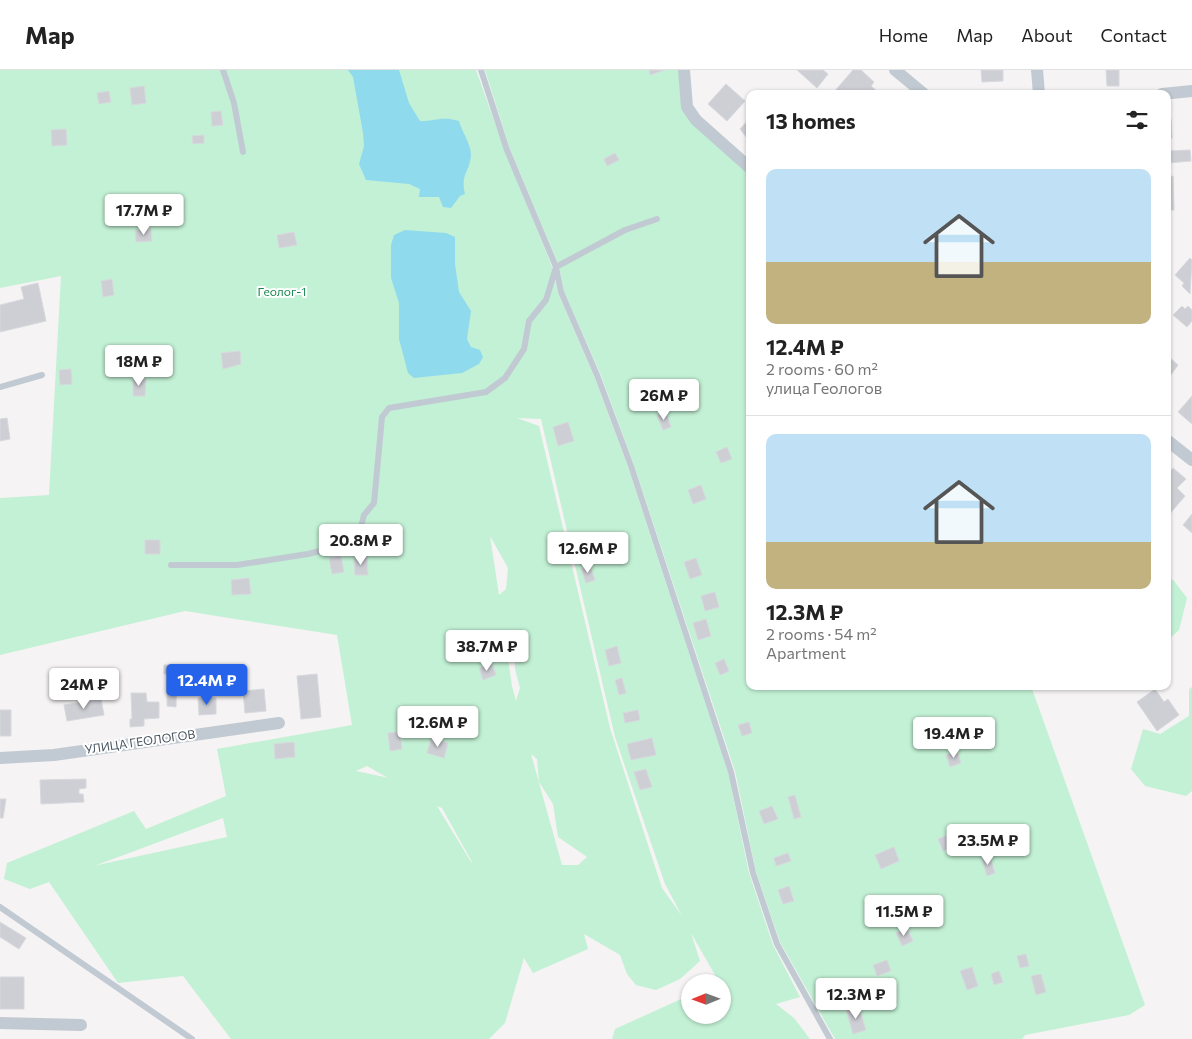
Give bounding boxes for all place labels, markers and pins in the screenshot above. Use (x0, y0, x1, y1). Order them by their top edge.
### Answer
pin: 17.7M ₽ (98, 194, 190, 236)
pin: 18M ₽ (104, 344, 174, 387)
pin: 26M ₽ (629, 378, 699, 421)
pin: 20.8M ₽ (315, 524, 407, 566)
pin: 12.6M ₽ (542, 532, 634, 574)
pin: 38.7M ₽ (441, 630, 533, 672)
pin: 12.4M ₽ (161, 664, 253, 706)
pin: 24M ₽ (49, 668, 119, 710)
pin: 12.6M ₽ (392, 706, 484, 748)
pin: 19.4M ₽ (908, 716, 1000, 759)
pin: 23.5M ₽ (942, 824, 1034, 866)
pin: 11.5M ₽ (858, 894, 950, 937)
pin: 12.3M ₽ (810, 978, 902, 1020)

